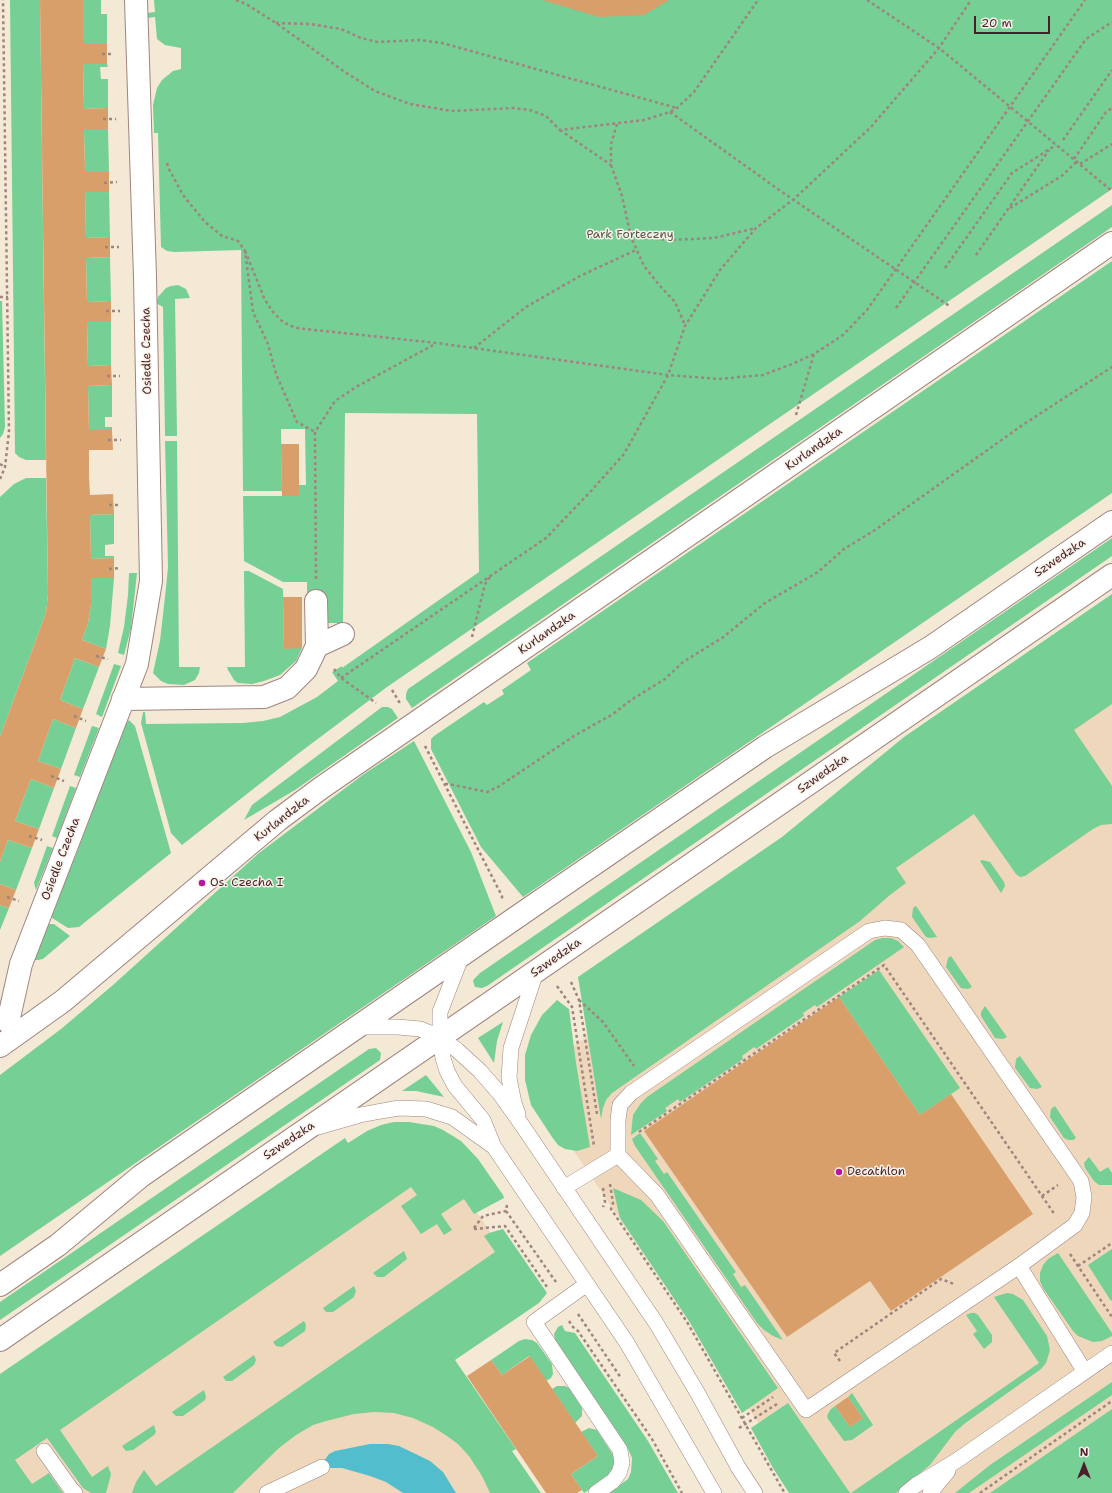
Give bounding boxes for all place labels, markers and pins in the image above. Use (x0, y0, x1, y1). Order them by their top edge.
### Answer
place label: Os. Czecha I (210, 876, 283, 890)
marker: Os. Czecha I (197, 878, 207, 888)
place label: Decathlon (847, 1165, 905, 1179)
marker: Decathlon (834, 1167, 844, 1177)

